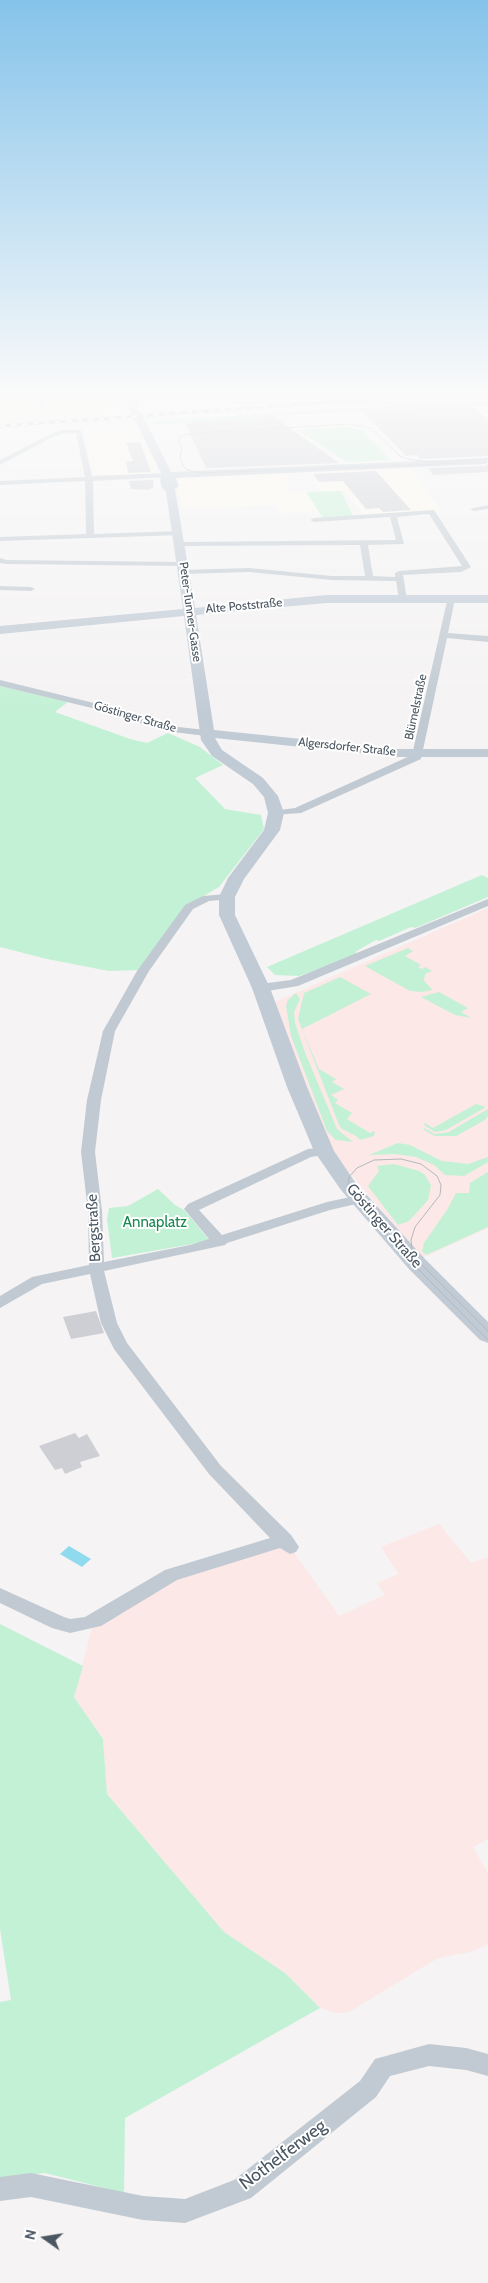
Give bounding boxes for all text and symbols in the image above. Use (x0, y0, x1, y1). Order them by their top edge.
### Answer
street label: Peter-Tunner-Gasse (176, 561, 204, 663)
street label: Alte Poststraße (205, 595, 283, 617)
street label: Blümelstraße (402, 673, 430, 741)
street label: Göstinger Straße (92, 698, 178, 736)
street label: Algersdorfer Straße (298, 735, 396, 759)
street label: Göstinger Straße (342, 1180, 426, 1272)
street label: Bergstraße (83, 1194, 105, 1262)
park label: Annaplatz (123, 1214, 187, 1232)
street label: Nothelferweg (235, 2115, 331, 2195)
north arrow (20, 2213, 70, 2263)
text: N (21, 2228, 40, 2241)

